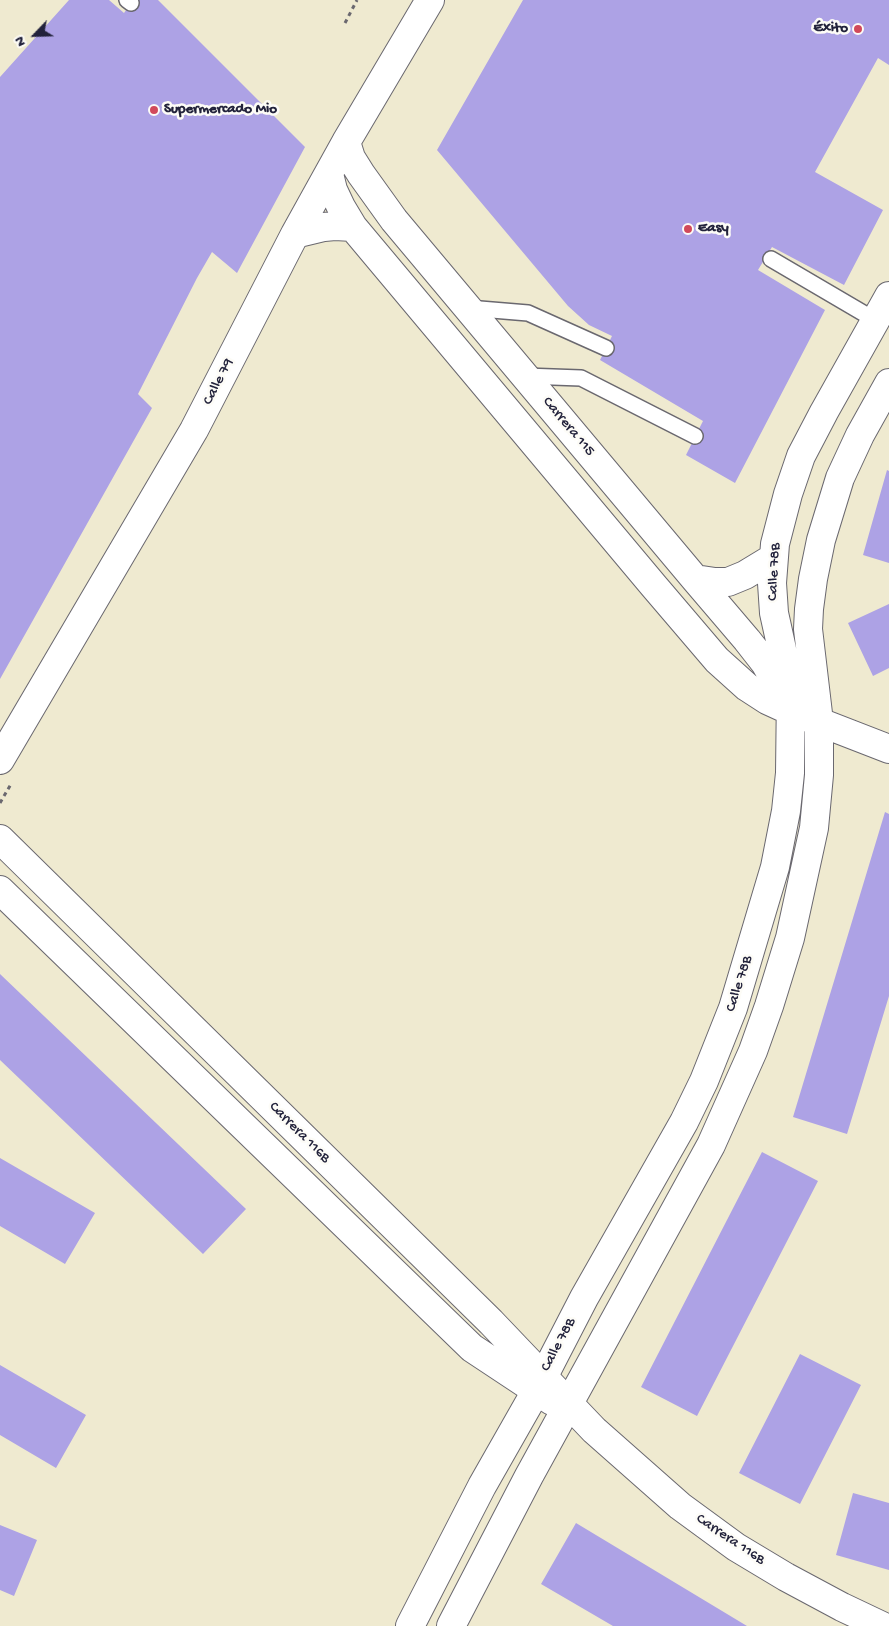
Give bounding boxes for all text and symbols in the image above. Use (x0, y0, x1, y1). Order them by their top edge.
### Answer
north arrow (10, 10, 60, 60)
place label: Éxito (814, 20, 848, 38)
marker: Éxito (852, 23, 864, 35)
text: N (11, 34, 30, 49)
place label: Supermercado Mio (164, 101, 277, 119)
marker: Supermercado Mio (148, 104, 160, 116)
place label: Easy (698, 220, 729, 238)
marker: Easy (682, 223, 694, 235)
street label: Calle 79 (200, 356, 238, 408)
street label: Carrera 115 (538, 394, 598, 460)
street label: Calle 78B (764, 543, 786, 601)
street label: Calle 78B (722, 954, 758, 1014)
street label: Carrera 116B (265, 1099, 333, 1167)
street label: Calle 78B (537, 1315, 581, 1375)
street label: Carrera 116B (692, 1510, 768, 1570)

